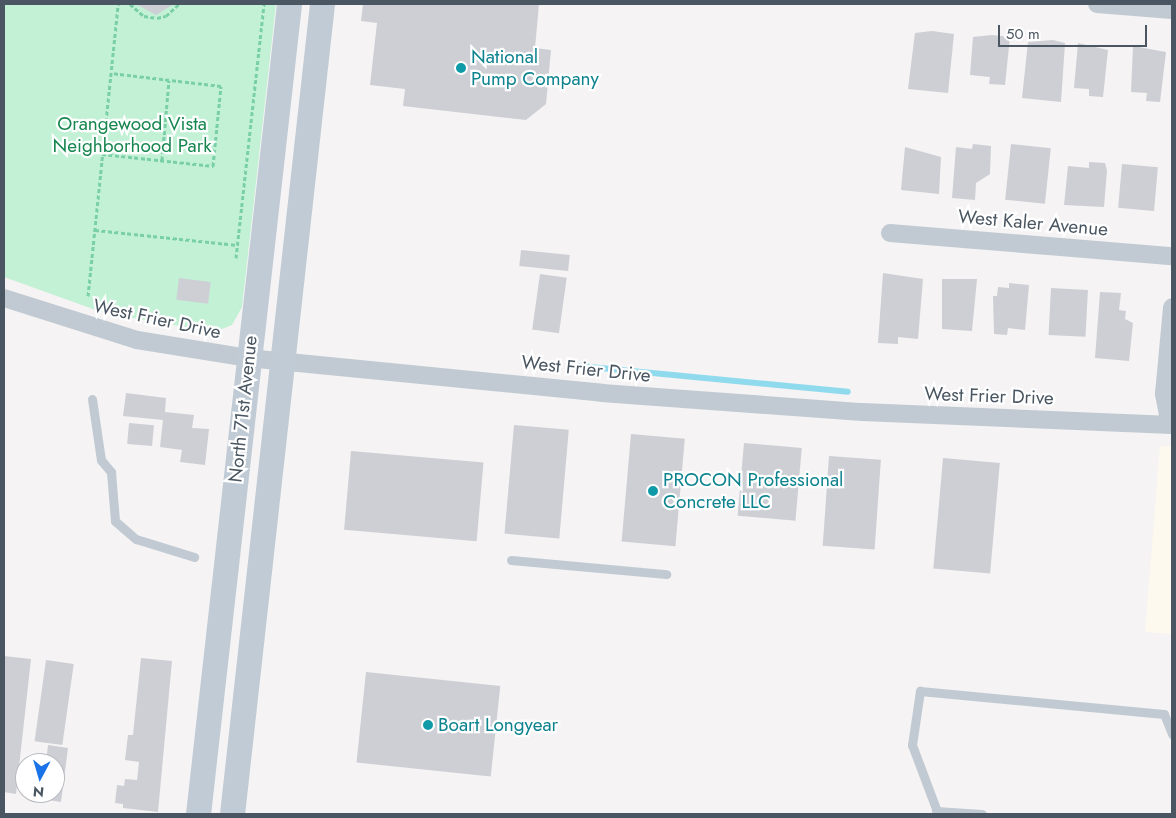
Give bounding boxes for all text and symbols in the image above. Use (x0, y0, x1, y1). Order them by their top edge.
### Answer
scale bar (1001, 15, 1150, 47)
text: 50 m (1006, 23, 1040, 45)
place label: National Pump Company (471, 46, 599, 90)
marker: National Pump Company (455, 62, 467, 74)
park label: Orangewood Vista Neighborhood Park (52, 113, 212, 157)
street label: West Kaler Avenue (957, 205, 1109, 241)
street label: West Frier Drive (91, 294, 223, 344)
street label: North 71st Avenue (224, 334, 262, 484)
street label: West Frier Drive (520, 351, 652, 387)
street label: West Frier Drive (924, 382, 1054, 410)
place label: PROCON Professional Concrete LLC (663, 469, 843, 513)
marker: PROCON Professional Concrete LLC (647, 485, 659, 497)
place label: Boart Longyear (438, 714, 558, 736)
marker: Boart Longyear (422, 719, 434, 731)
north arrow (15, 753, 65, 803)
text: N (32, 781, 45, 802)

